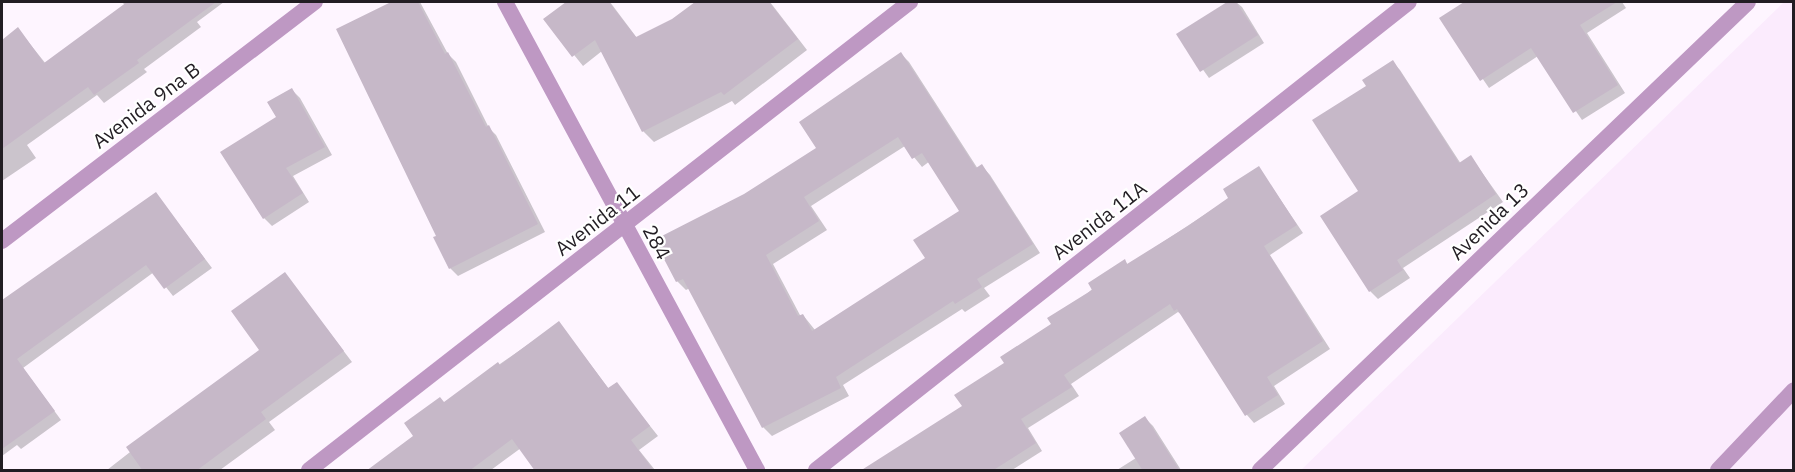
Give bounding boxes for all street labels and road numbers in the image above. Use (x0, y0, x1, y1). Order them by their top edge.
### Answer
street label: Avenida 9na B (88, 57, 204, 153)
street label: Avenida 11A (1047, 176, 1151, 264)
street label: Avenida 13 (1445, 177, 1533, 265)
street label: Avenida 11 (550, 180, 644, 260)
street label: 284 (638, 220, 676, 264)

